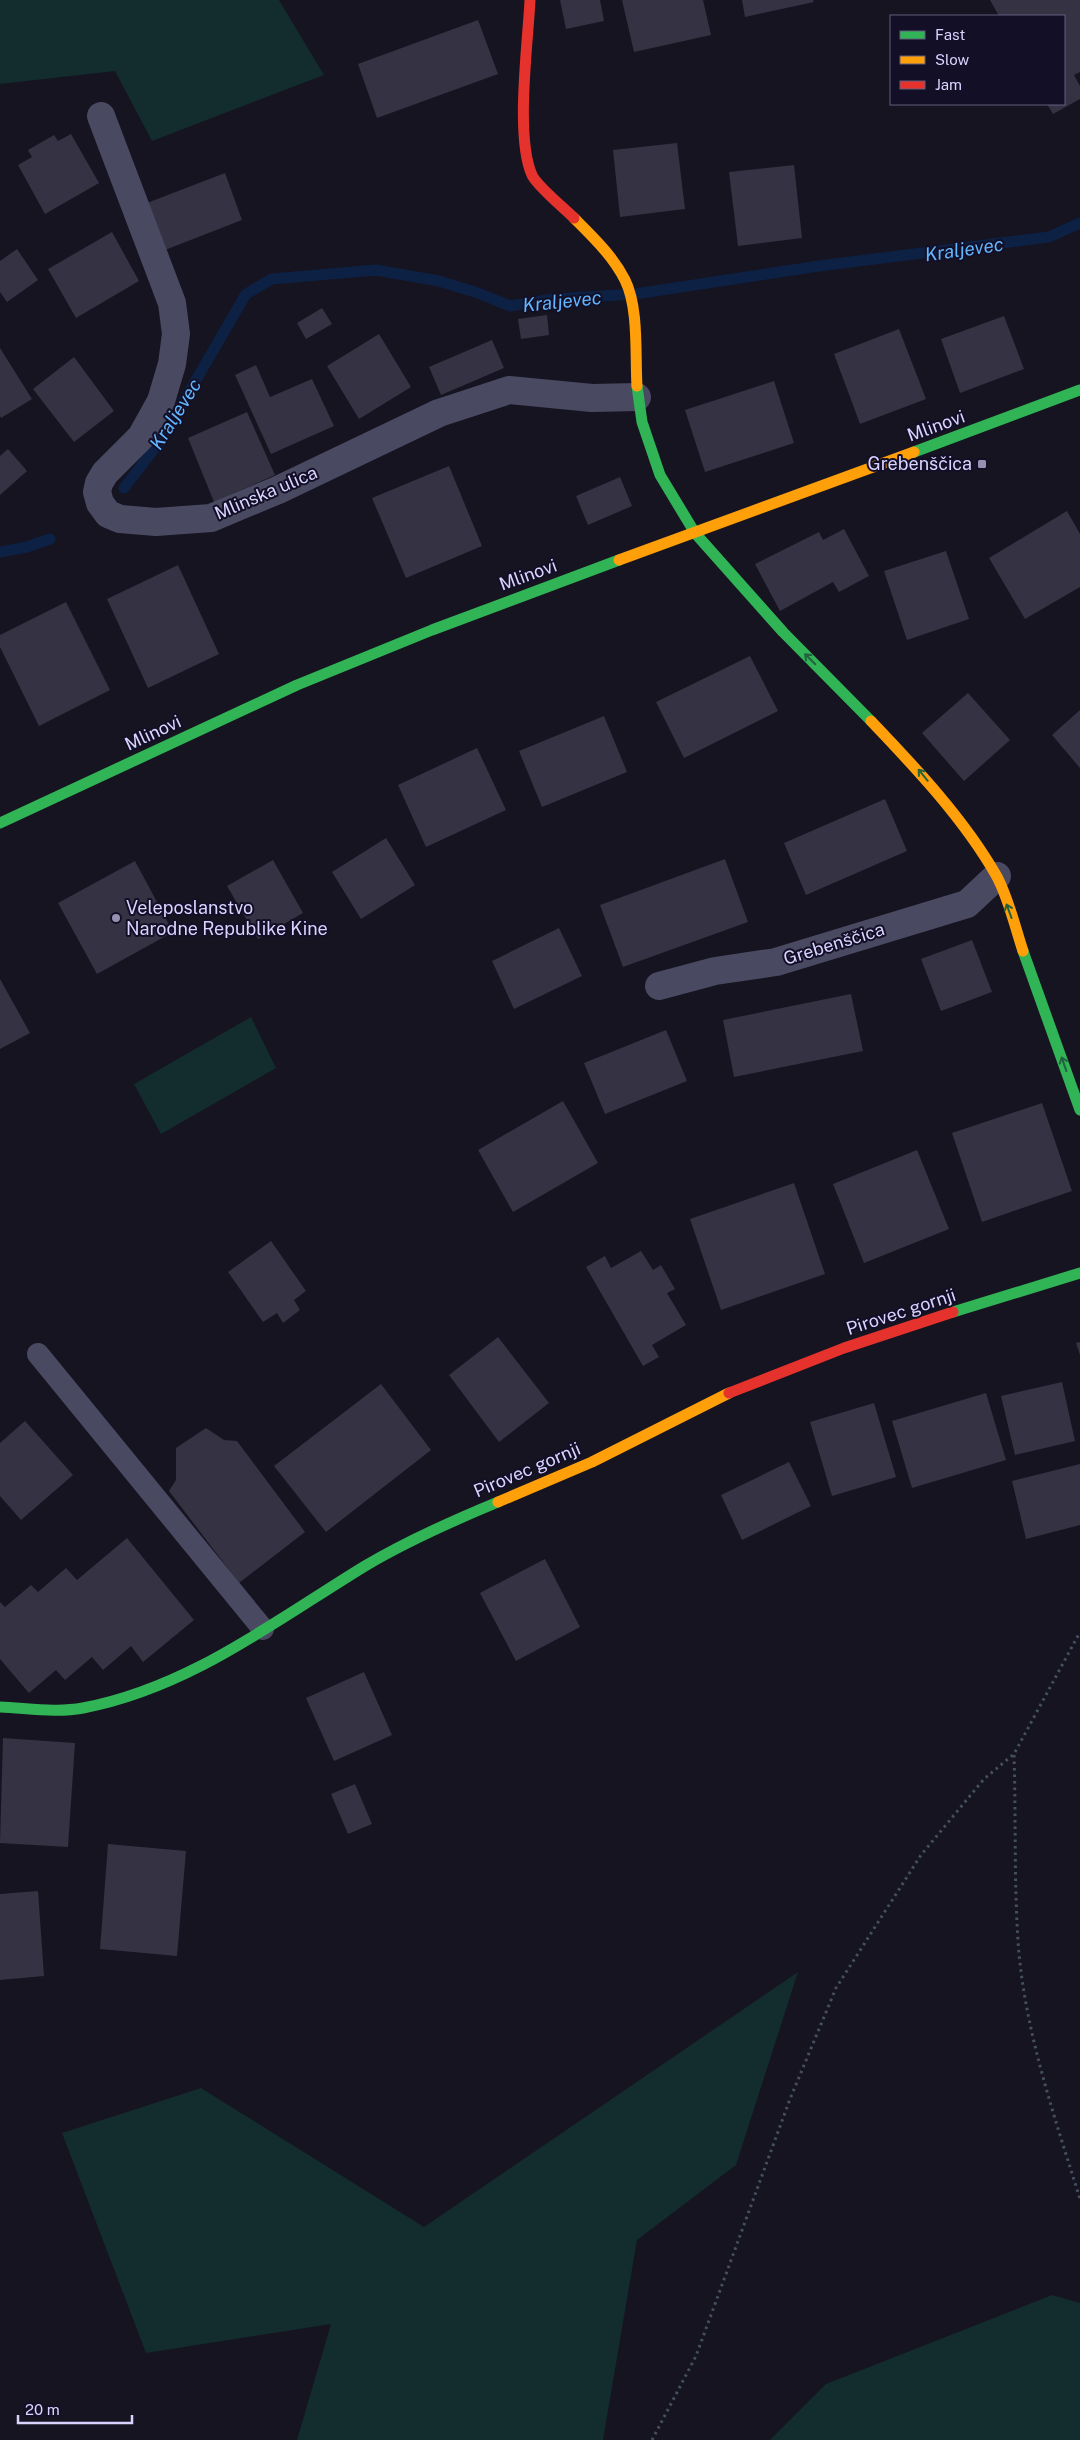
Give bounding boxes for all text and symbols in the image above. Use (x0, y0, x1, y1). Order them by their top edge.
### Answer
legend (890, 15, 1065, 105)
text: Fast (935, 26, 965, 43)
text: Slow (935, 51, 970, 68)
text: Jam (935, 76, 962, 93)
water label: Kraljevec (923, 233, 1005, 265)
water label: Kraljevec (521, 286, 603, 316)
water label: Kraljevec (145, 374, 205, 453)
street label: Mlinovi (904, 405, 968, 446)
place label: Grebenščica (868, 453, 972, 474)
marker: Grebenščica (976, 458, 988, 470)
street label: Mlinska ulica (211, 461, 320, 524)
street label: Mlinovi (496, 554, 560, 595)
one-way arrow (804, 653, 816, 665)
street label: Mlinovi (121, 710, 184, 755)
one-way arrow (917, 769, 928, 782)
place label: Veleposlanstvo Narodne Republike Kine (126, 897, 328, 939)
one-way arrow (1004, 904, 1013, 919)
marker: Veleposlanstvo Narodne Republike Kine (110, 912, 122, 924)
street label: Grebenščica (781, 918, 887, 969)
one-way arrow (1059, 1057, 1068, 1072)
street label: Pirovec gornji (843, 1284, 958, 1339)
street label: Pirovec gornji (470, 1438, 583, 1501)
scale bar (18, 2392, 131, 2424)
text: 20 m (25, 2401, 60, 2418)

